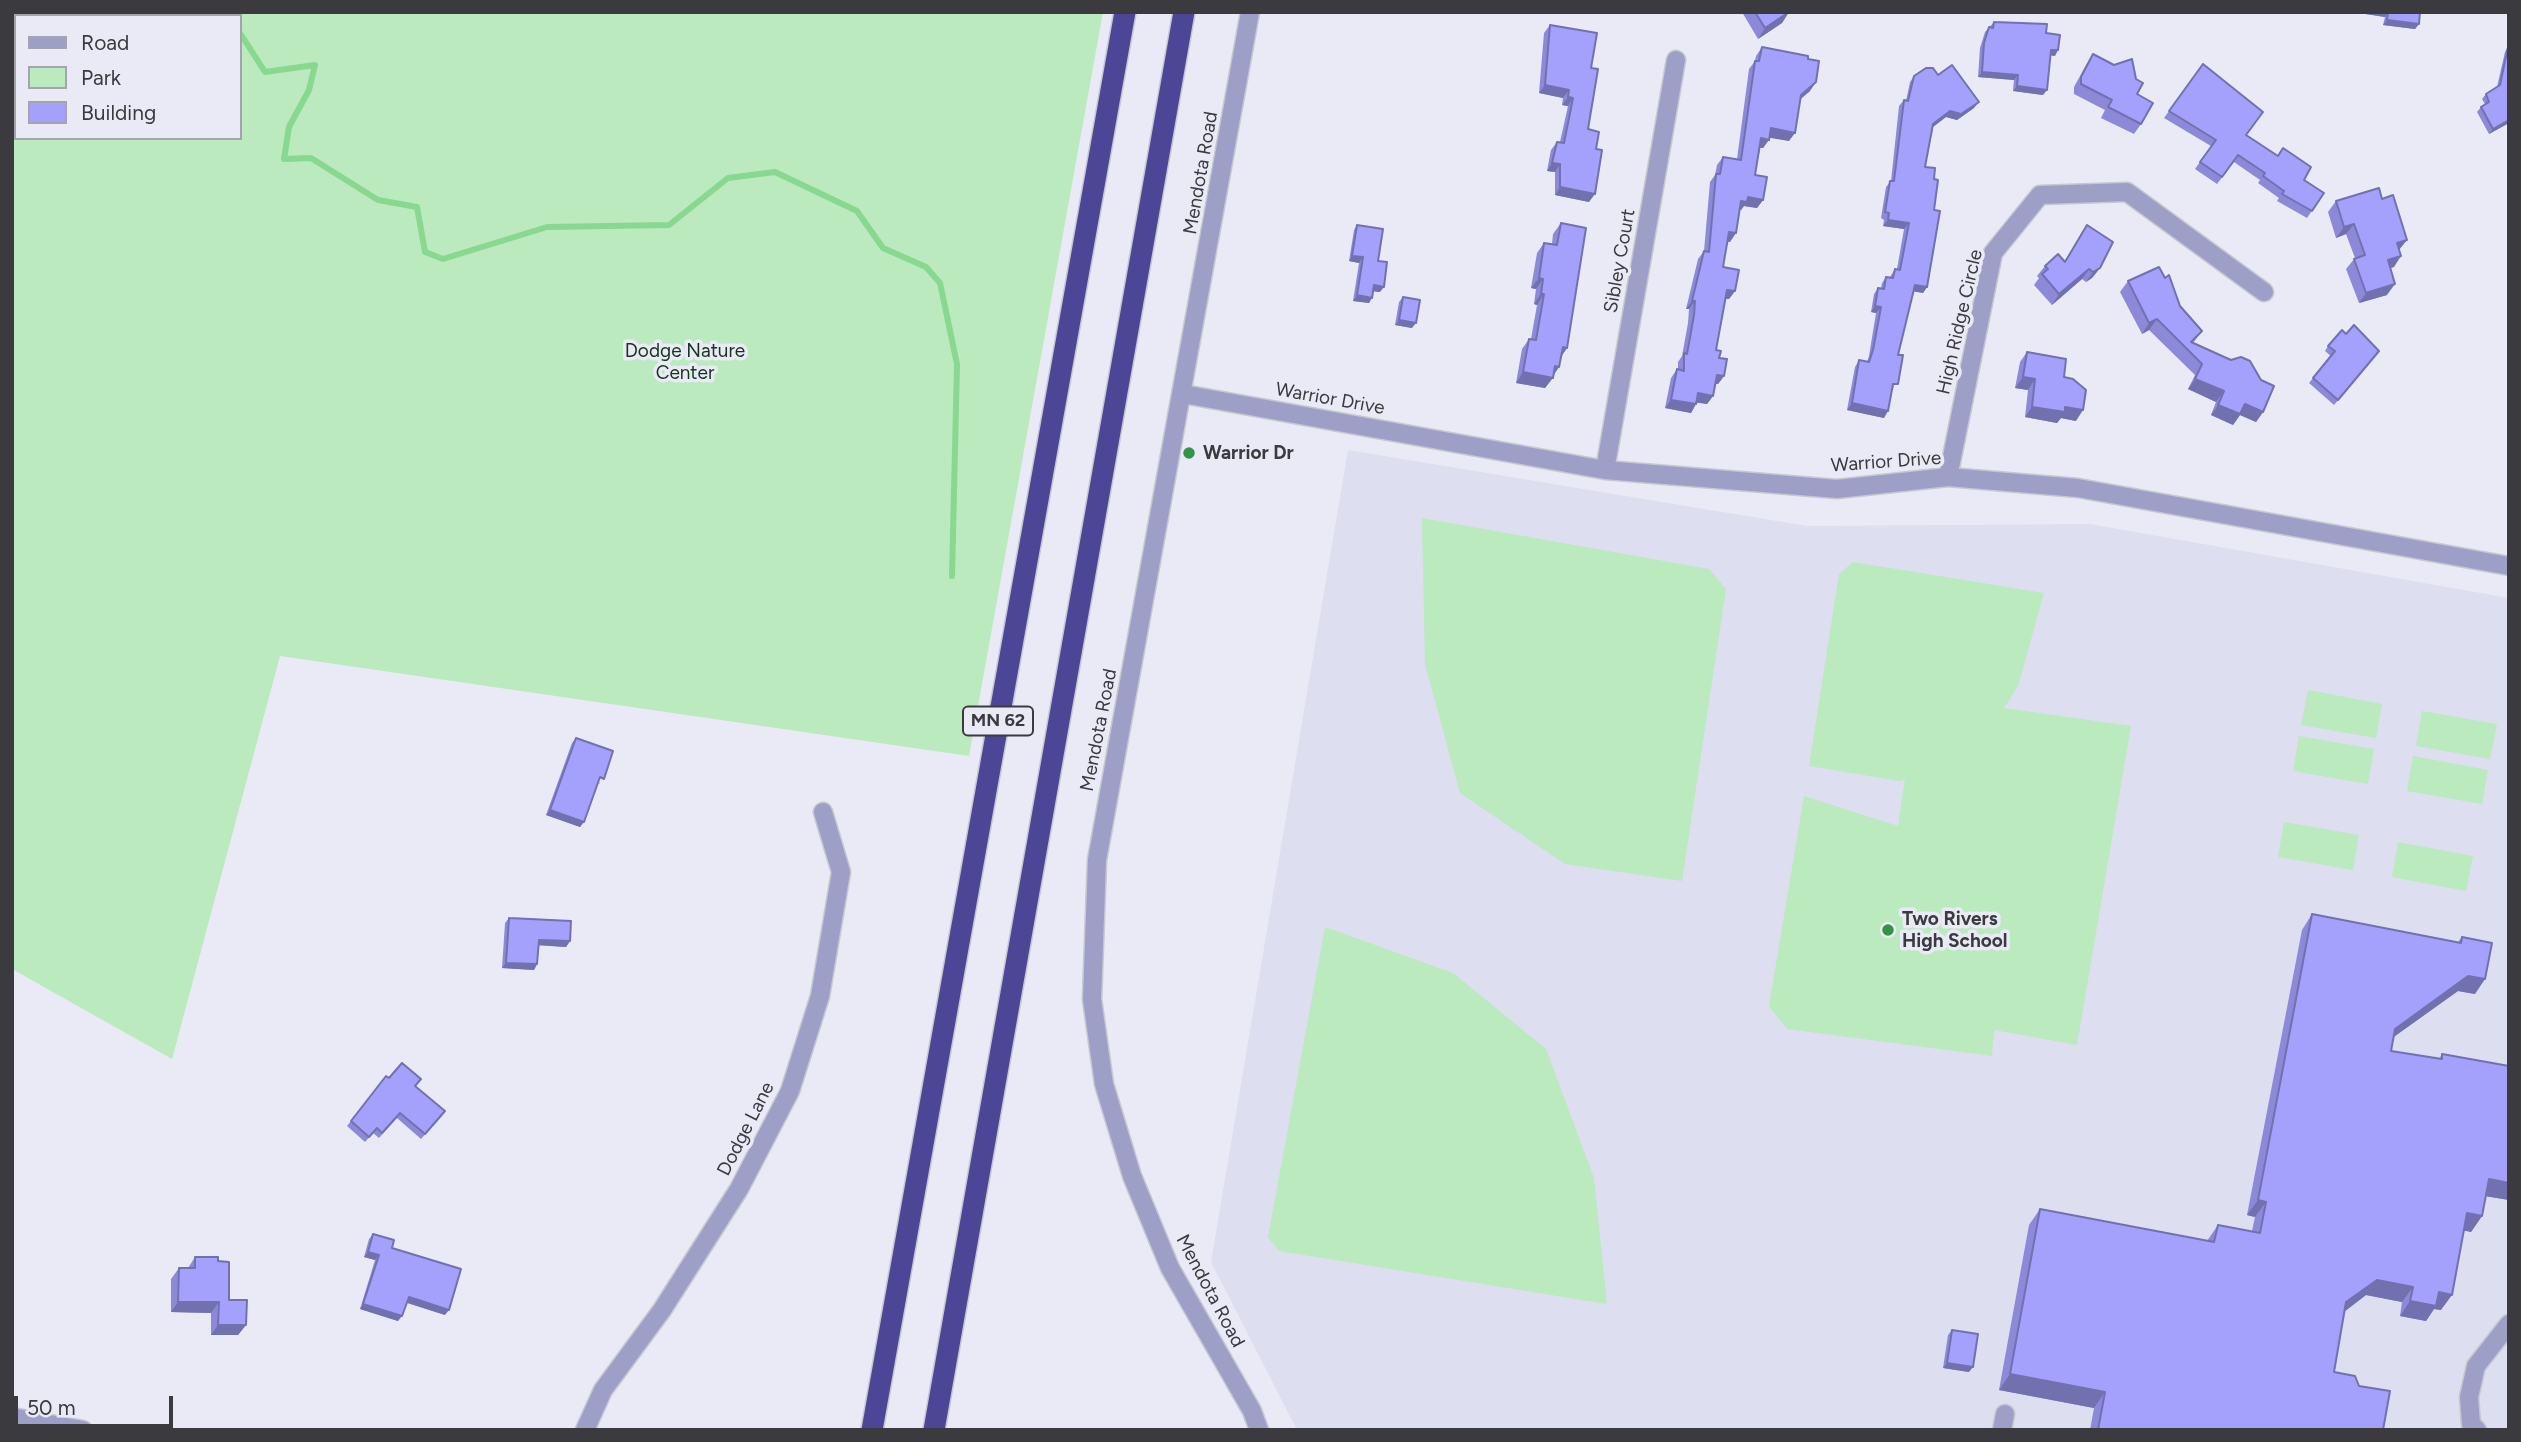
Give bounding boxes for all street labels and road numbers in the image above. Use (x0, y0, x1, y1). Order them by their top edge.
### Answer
street label: Mendota Road (1179, 110, 1223, 236)
street label: Sibley Court (1600, 207, 1640, 315)
street label: High Ridge Circle (1932, 247, 1988, 397)
street label: Warrior Drive (1274, 378, 1386, 420)
street label: Warrior Drive (1830, 447, 1942, 477)
street label: Mendota Road (1076, 667, 1122, 793)
road number: MN 62 (963, 706, 1033, 736)
street label: Dodge Lane (713, 1078, 779, 1180)
street label: Mendota Road (1171, 1231, 1249, 1351)

